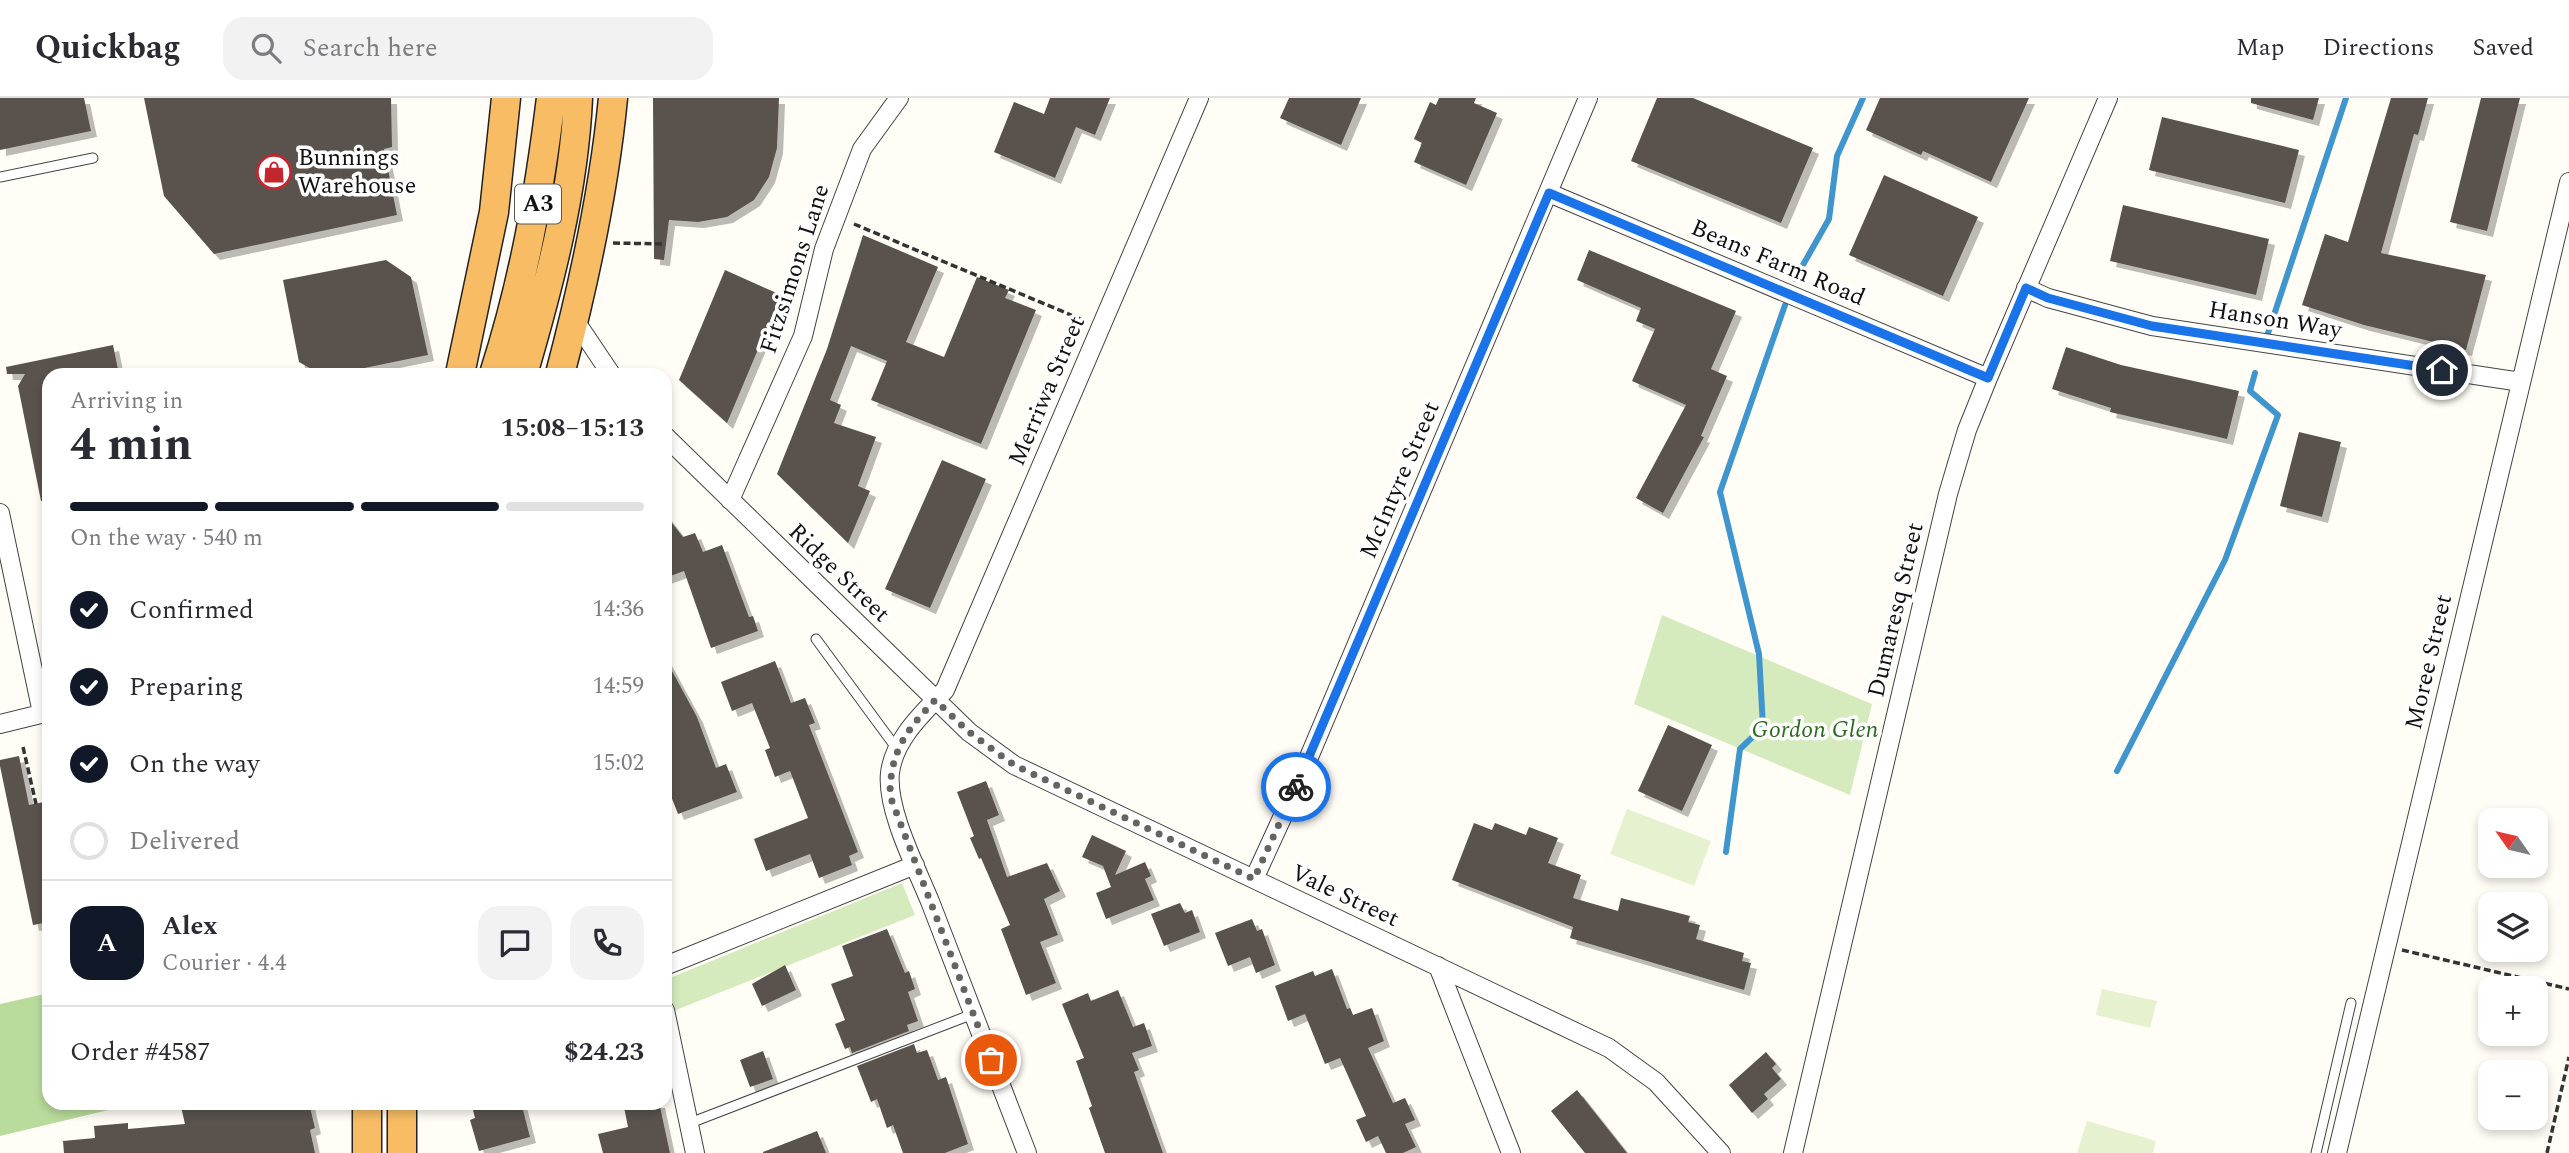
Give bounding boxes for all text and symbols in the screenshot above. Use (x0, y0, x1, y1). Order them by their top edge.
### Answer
search box (223, 17, 713, 80)
text: Quickbag (35, 23, 181, 73)
text: Search here (303, 28, 438, 68)
icon: search (247, 29, 285, 67)
text: Map (2236, 30, 2284, 66)
text: Directions (2322, 30, 2434, 66)
text: Saved (2472, 30, 2534, 66)
place label: Bunnings Warehouse (298, 140, 416, 204)
shop icon: Bunnings Warehouse (255, 153, 293, 191)
street label: Fitzsimons Lane (751, 180, 839, 358)
road number: A3 (515, 184, 561, 223)
street label: Beans Farm Road (1685, 210, 1871, 316)
street label: Hanson Way (2206, 292, 2346, 349)
street label: Merriwa Street (999, 310, 1095, 472)
pin (2412, 340, 2472, 400)
icon: home (2423, 351, 2461, 389)
text: Arriving in (70, 384, 183, 419)
street label: McIntyre Street (1351, 396, 1449, 564)
text: 15:08–15:13 (500, 408, 644, 448)
text: 4 min (70, 410, 192, 480)
street label: Ridge Street (780, 515, 898, 631)
street label: Dumaresq Street (1858, 519, 1934, 701)
text: On the way · 540 m (70, 521, 263, 556)
text: Confirmed (129, 590, 254, 630)
icon: check (70, 591, 108, 629)
street label: Moree Street (2396, 591, 2462, 733)
text: 14:36 (592, 592, 644, 627)
text: Preparing (129, 667, 243, 707)
icon: check (70, 668, 108, 706)
text: 14:59 (592, 669, 644, 704)
park label: Gordon Glen (1751, 712, 1879, 748)
text: On the way (129, 744, 260, 784)
icon: check (70, 745, 108, 783)
text: 15:02 (592, 746, 644, 781)
courier (1261, 752, 1331, 822)
icon: bike (1277, 768, 1315, 806)
north arrow (2478, 808, 2548, 878)
map controls (2478, 808, 2548, 1130)
text: Delivered (129, 821, 240, 861)
street label: Vale Street (1285, 855, 1405, 937)
button: layers (2478, 892, 2548, 962)
text: Alex (162, 906, 217, 946)
button: chat (478, 906, 552, 980)
button: phone (570, 906, 644, 980)
text: A (97, 923, 117, 963)
text: Courier · 4.4 (162, 946, 287, 981)
button: + (2478, 976, 2548, 1046)
pin (961, 1030, 1021, 1090)
text: Order #4587 (70, 1032, 210, 1072)
text: $24.23 (564, 1032, 644, 1072)
icon: bag (972, 1041, 1010, 1079)
button: − (2478, 1060, 2548, 1130)

